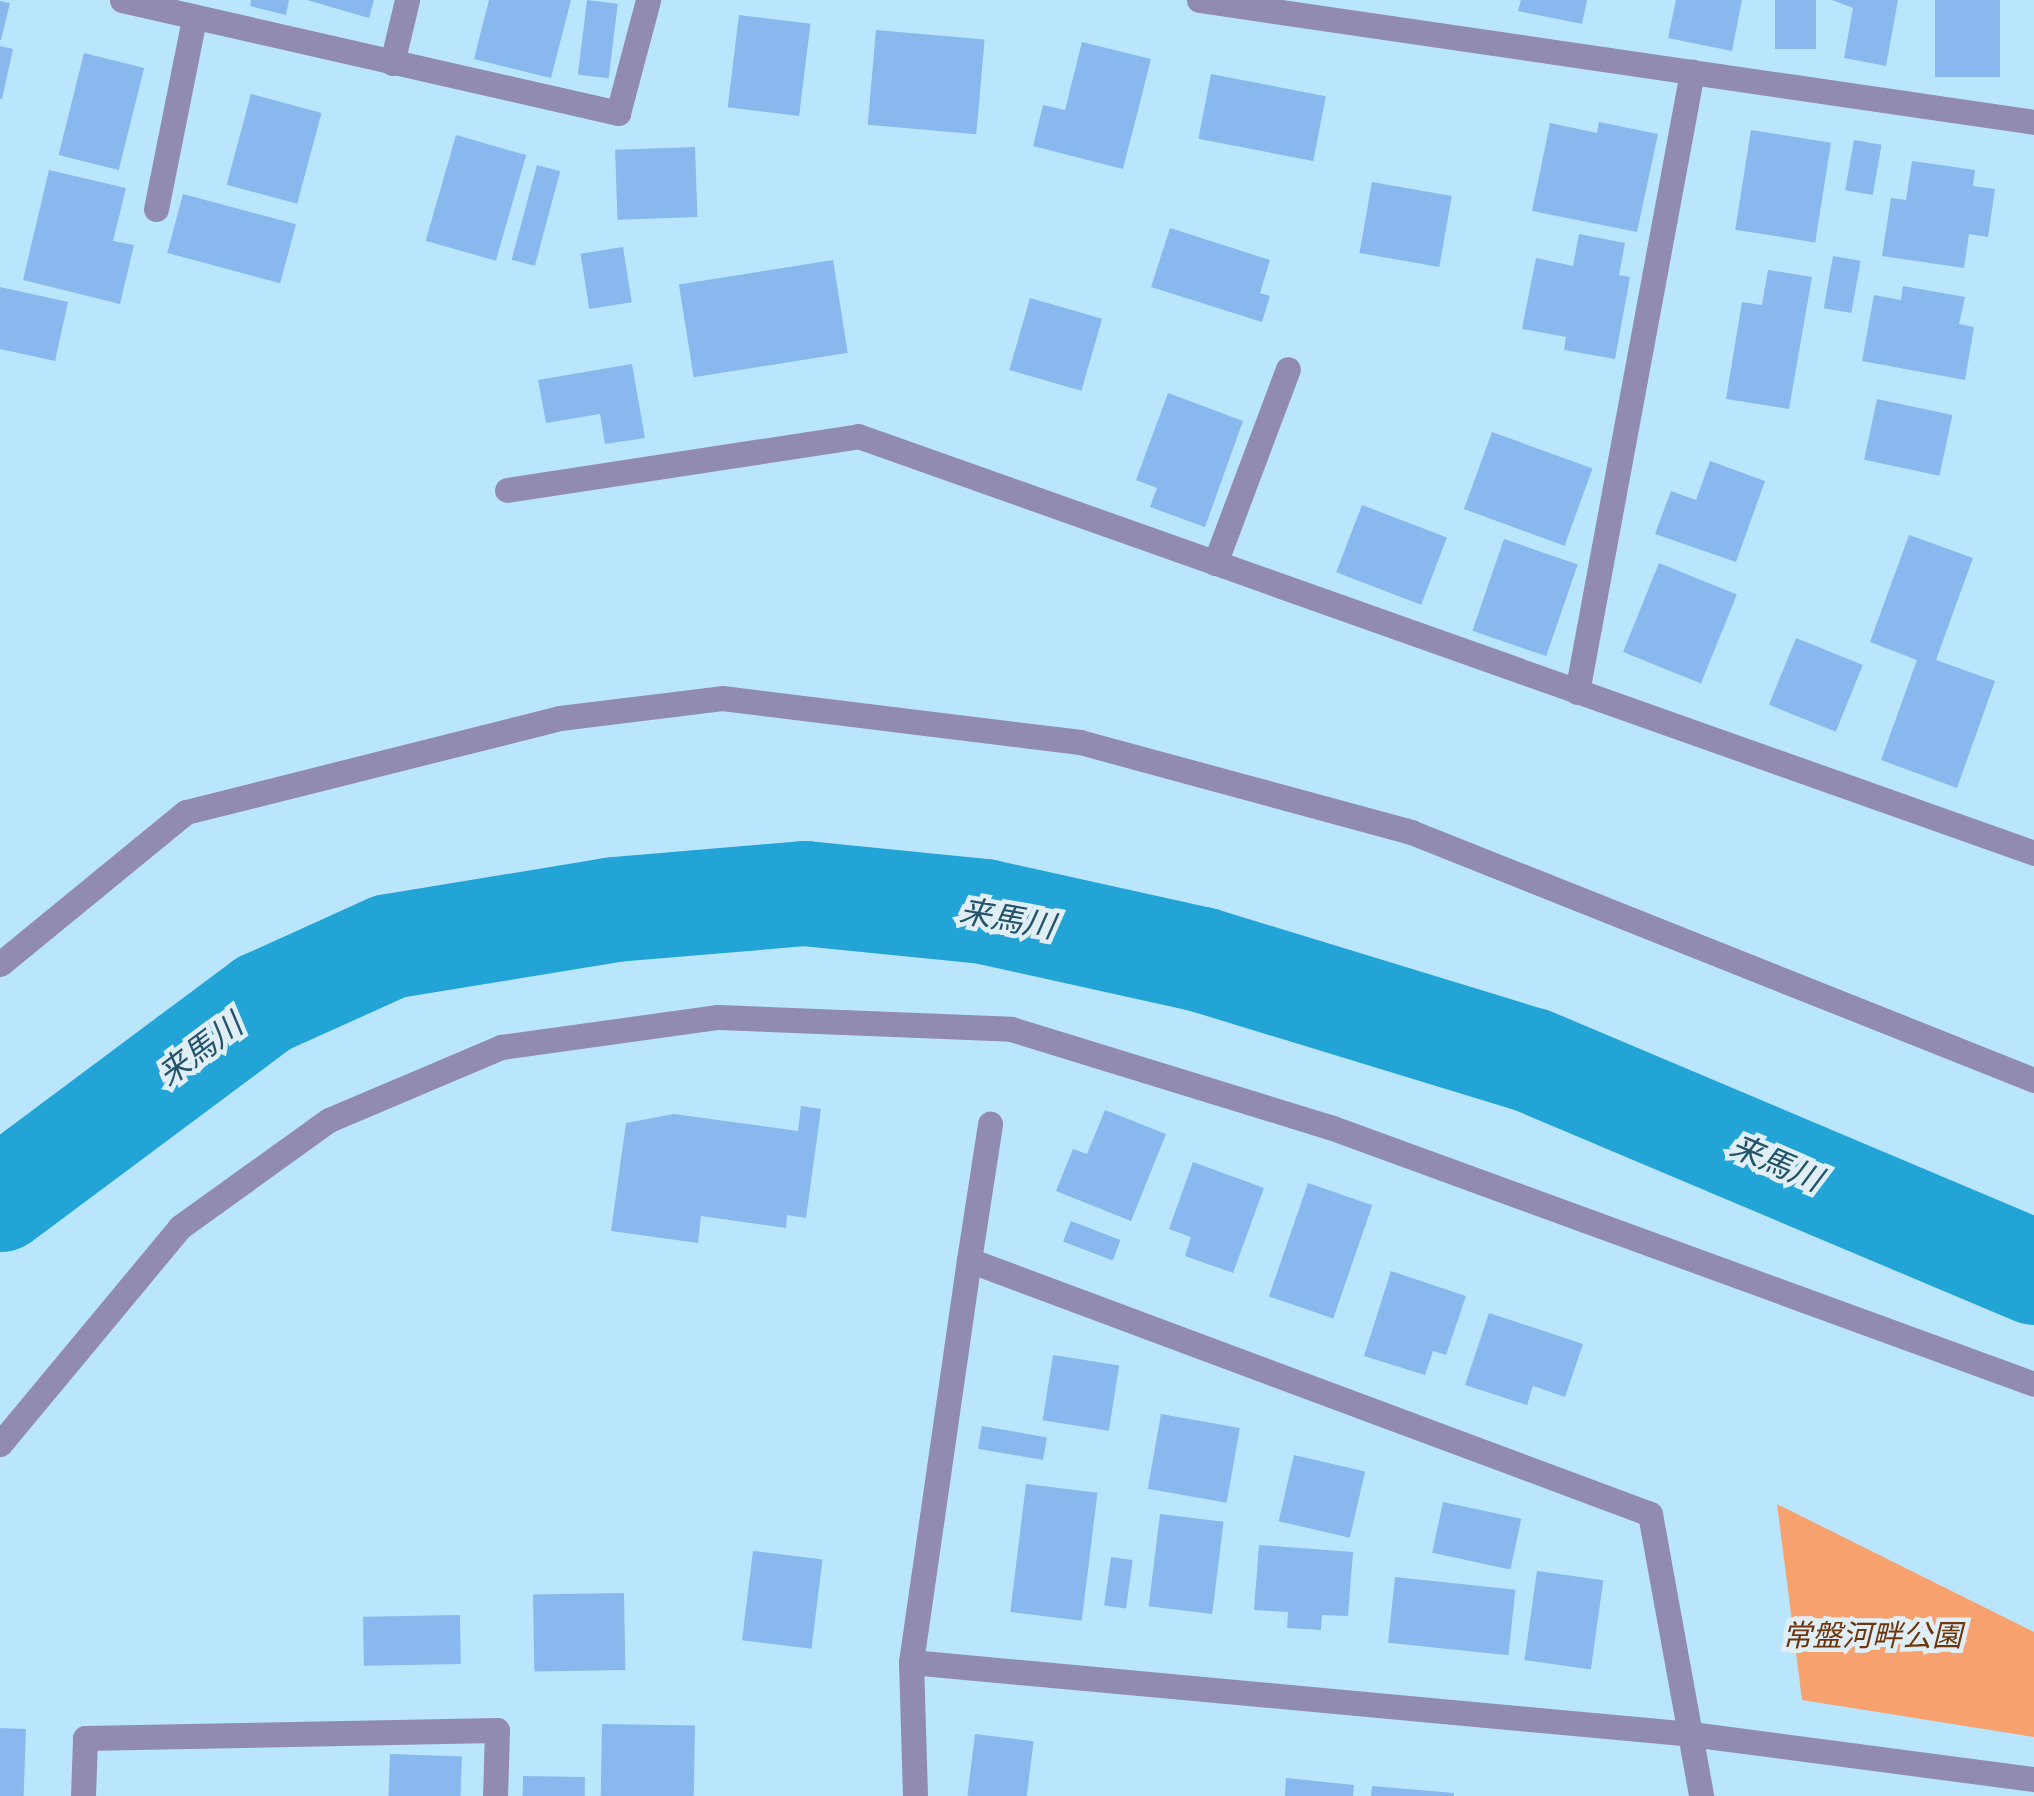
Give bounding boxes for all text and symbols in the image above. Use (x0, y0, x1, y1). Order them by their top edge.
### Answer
water label: 来馬川 (956, 892, 1058, 946)
water label: 来馬川 (150, 1006, 250, 1094)
water label: 来馬川 (1724, 1127, 1828, 1199)
park label: 常盤河畔公園 (1782, 1618, 1962, 1654)

